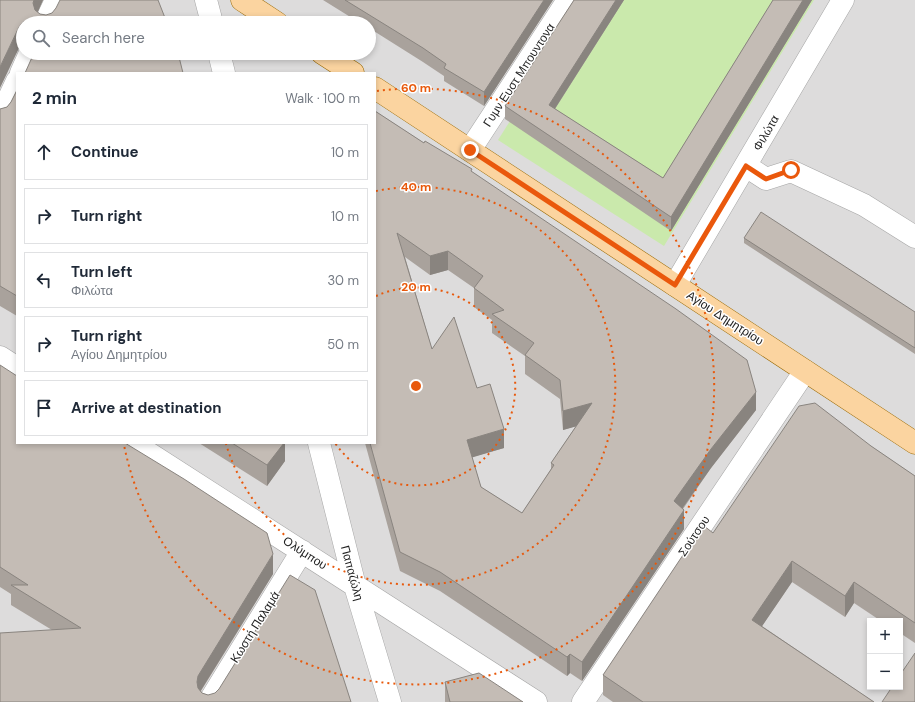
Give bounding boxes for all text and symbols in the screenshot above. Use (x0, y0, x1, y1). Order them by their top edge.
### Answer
search box (16, 16, 376, 60)
street label: Γυμν Ευστ Μπουντονα (480, 20, 559, 130)
icon: search (30, 27, 52, 49)
text: Search here (62, 28, 145, 48)
text: 60 m (401, 80, 431, 96)
text: 2 min (32, 87, 77, 109)
text: Walk · 100 m (285, 90, 360, 107)
street label: Φιλώτα (749, 112, 783, 154)
icon: ahead (33, 141, 55, 163)
route end (461, 141, 479, 159)
text: Continue (71, 142, 139, 162)
text: 10 m (331, 144, 359, 161)
route start (782, 161, 800, 179)
text: 40 m (401, 179, 431, 195)
icon: right (33, 205, 55, 227)
text: Turn right (71, 206, 142, 226)
text: 10 m (331, 208, 359, 225)
text: Turn left (71, 262, 132, 282)
icon: left (33, 269, 55, 291)
text: 30 m (327, 272, 359, 289)
text: 20 m (401, 279, 431, 295)
text: Φιλώτα (71, 282, 113, 299)
street label: Αγίου Δημητρίου (683, 287, 767, 349)
text: Turn right (71, 326, 142, 346)
icon: right (33, 333, 55, 355)
text: 50 m (327, 336, 359, 353)
text: Αγίου Δημητρίου (71, 346, 167, 363)
centre of rings (409, 379, 423, 393)
icon: arrive (33, 397, 55, 419)
text: Arrive at destination (71, 398, 222, 418)
street label: Σούτσου (675, 513, 713, 559)
street label: Ολύμπου (280, 533, 330, 573)
street label: Παπαζώλη (337, 544, 367, 602)
street label: Κωστή Παλαμά (227, 588, 283, 666)
map controls (867, 618, 903, 690)
button: + (867, 618, 903, 654)
button: − (867, 654, 903, 690)

